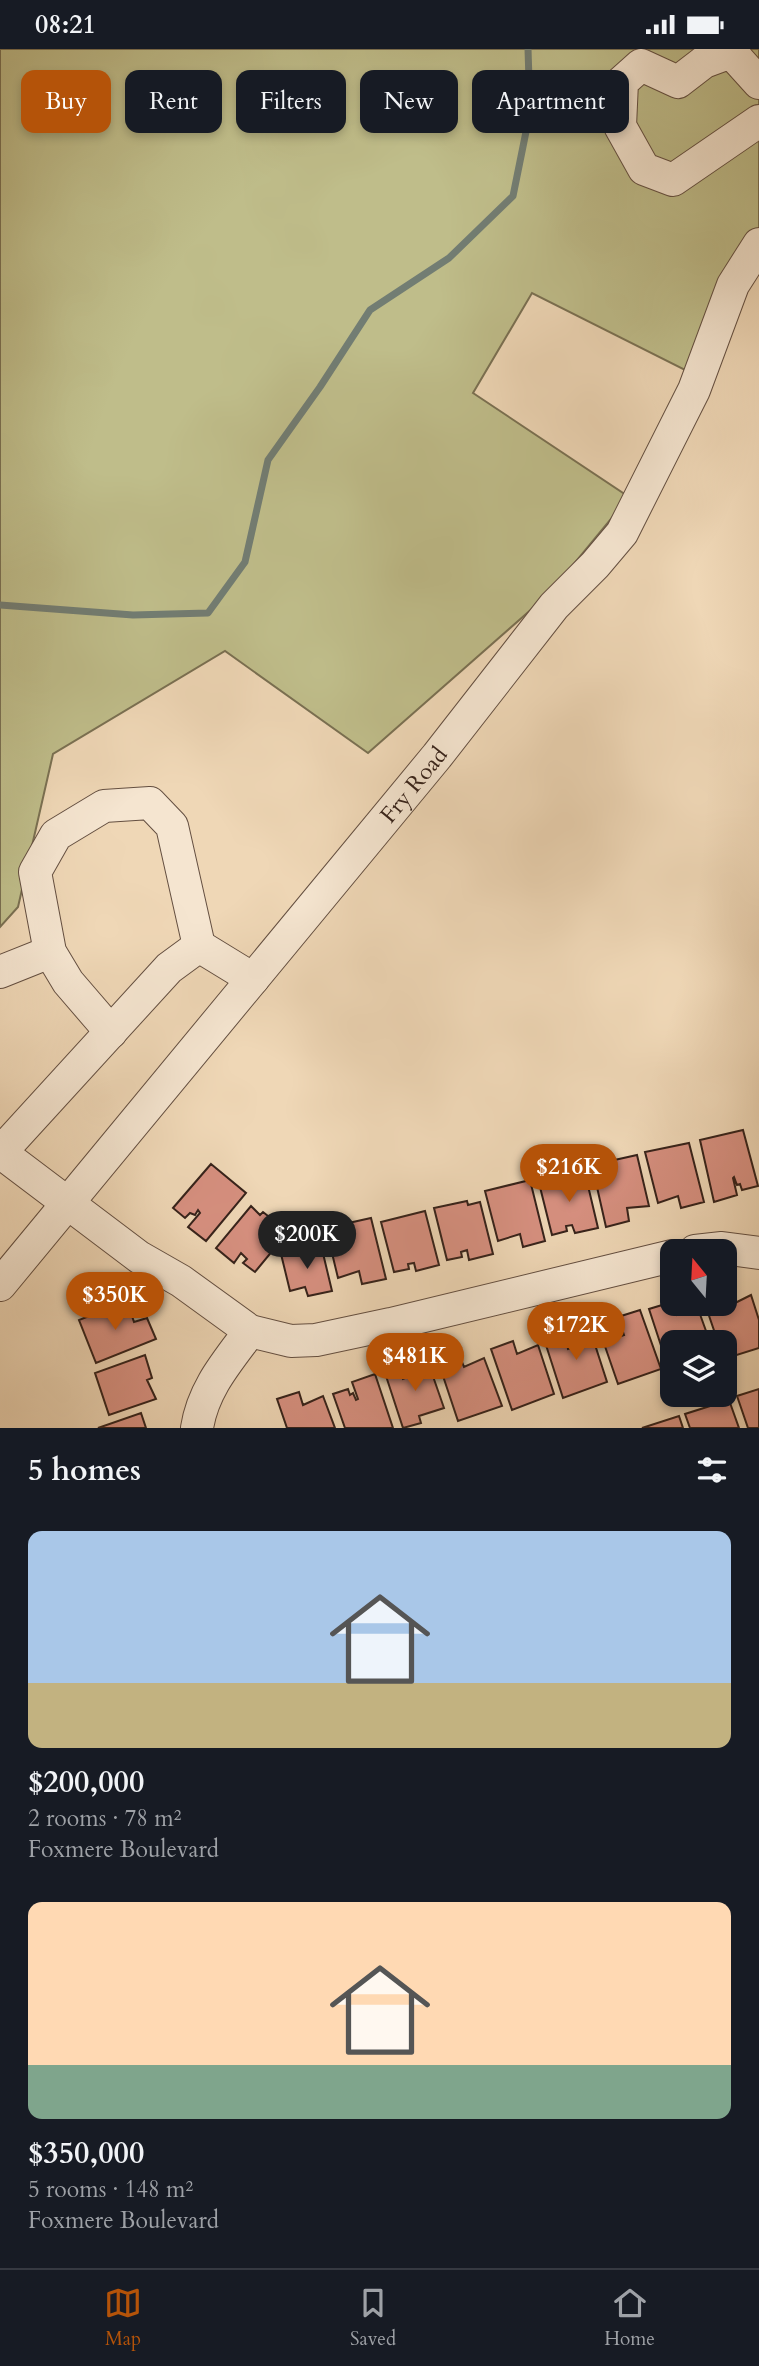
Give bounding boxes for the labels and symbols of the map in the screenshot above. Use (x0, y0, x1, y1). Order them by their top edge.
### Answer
street label: Fry Road (373, 740, 455, 830)
pin: $216K (520, 1145, 618, 1204)
pin: $200K (258, 1211, 356, 1271)
north arrow (660, 1239, 737, 1316)
pin: $350K (66, 1273, 164, 1332)
pin: $172K (527, 1303, 625, 1362)
pin: $481K (366, 1333, 464, 1393)

